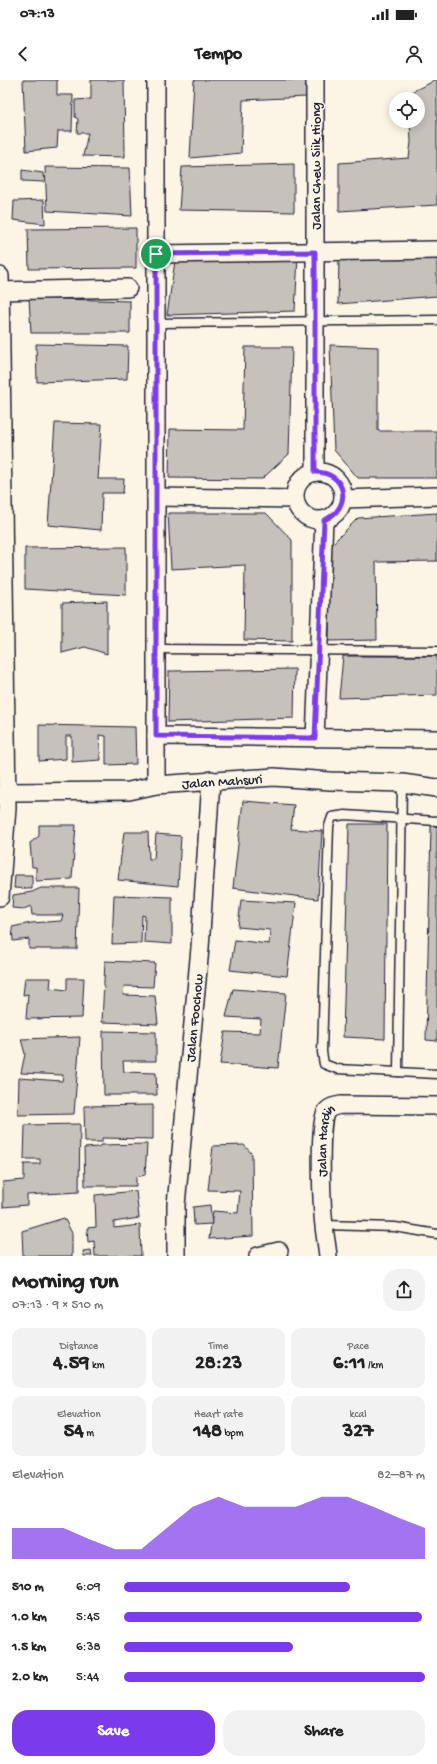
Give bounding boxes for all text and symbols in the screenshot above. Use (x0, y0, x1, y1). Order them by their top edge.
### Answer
text: 07:13 (20, 5, 55, 23)
icon: back (12, 43, 34, 65)
icon: person (403, 43, 425, 65)
text: Tempo (195, 44, 242, 65)
map controls (389, 92, 425, 128)
button: locate (389, 92, 425, 128)
street label: Jalan Chew Siik Hiong (309, 102, 326, 230)
pin (139, 237, 173, 271)
icon: arrive (145, 243, 167, 265)
street label: Jalan Mahsuri (181, 772, 263, 794)
street label: Jalan Foochow (183, 973, 209, 1063)
street label: Jalan Hardin (315, 1101, 339, 1177)
button: share (383, 1269, 425, 1311)
text: Morning run (12, 1270, 118, 1296)
text: 07:13 · 9 × 510 m (12, 1298, 103, 1313)
text: Distance (59, 1341, 98, 1353)
text: Time (208, 1341, 229, 1353)
text: Pace (347, 1341, 369, 1353)
text: 4.59 (53, 1353, 89, 1376)
text: 28:23 (195, 1353, 242, 1376)
text: 6:11 (333, 1353, 365, 1376)
text: km (89, 1360, 105, 1372)
text: /km (365, 1360, 383, 1372)
text: Elevation (57, 1409, 101, 1421)
text: Heart rate (194, 1409, 243, 1421)
text: kcal (350, 1409, 367, 1421)
text: 54 (64, 1421, 84, 1444)
text: 148 (193, 1421, 222, 1444)
text: 327 (343, 1421, 373, 1444)
text: m (84, 1428, 94, 1440)
text: bpm (222, 1428, 244, 1440)
text: Elevation (12, 1468, 64, 1483)
text: 82–87 m (377, 1468, 425, 1483)
text: 510 m (12, 1580, 44, 1595)
text: 6:09 (76, 1580, 101, 1595)
text: 1.0 km (12, 1610, 47, 1625)
text: 5:45 (76, 1610, 100, 1625)
text: 1.5 km (12, 1640, 46, 1655)
text: 6:38 (76, 1640, 101, 1655)
text: 2.0 km (12, 1670, 48, 1685)
text: 5:44 (76, 1670, 99, 1685)
button: Save (12, 1710, 215, 1756)
button: Share (223, 1710, 425, 1756)

